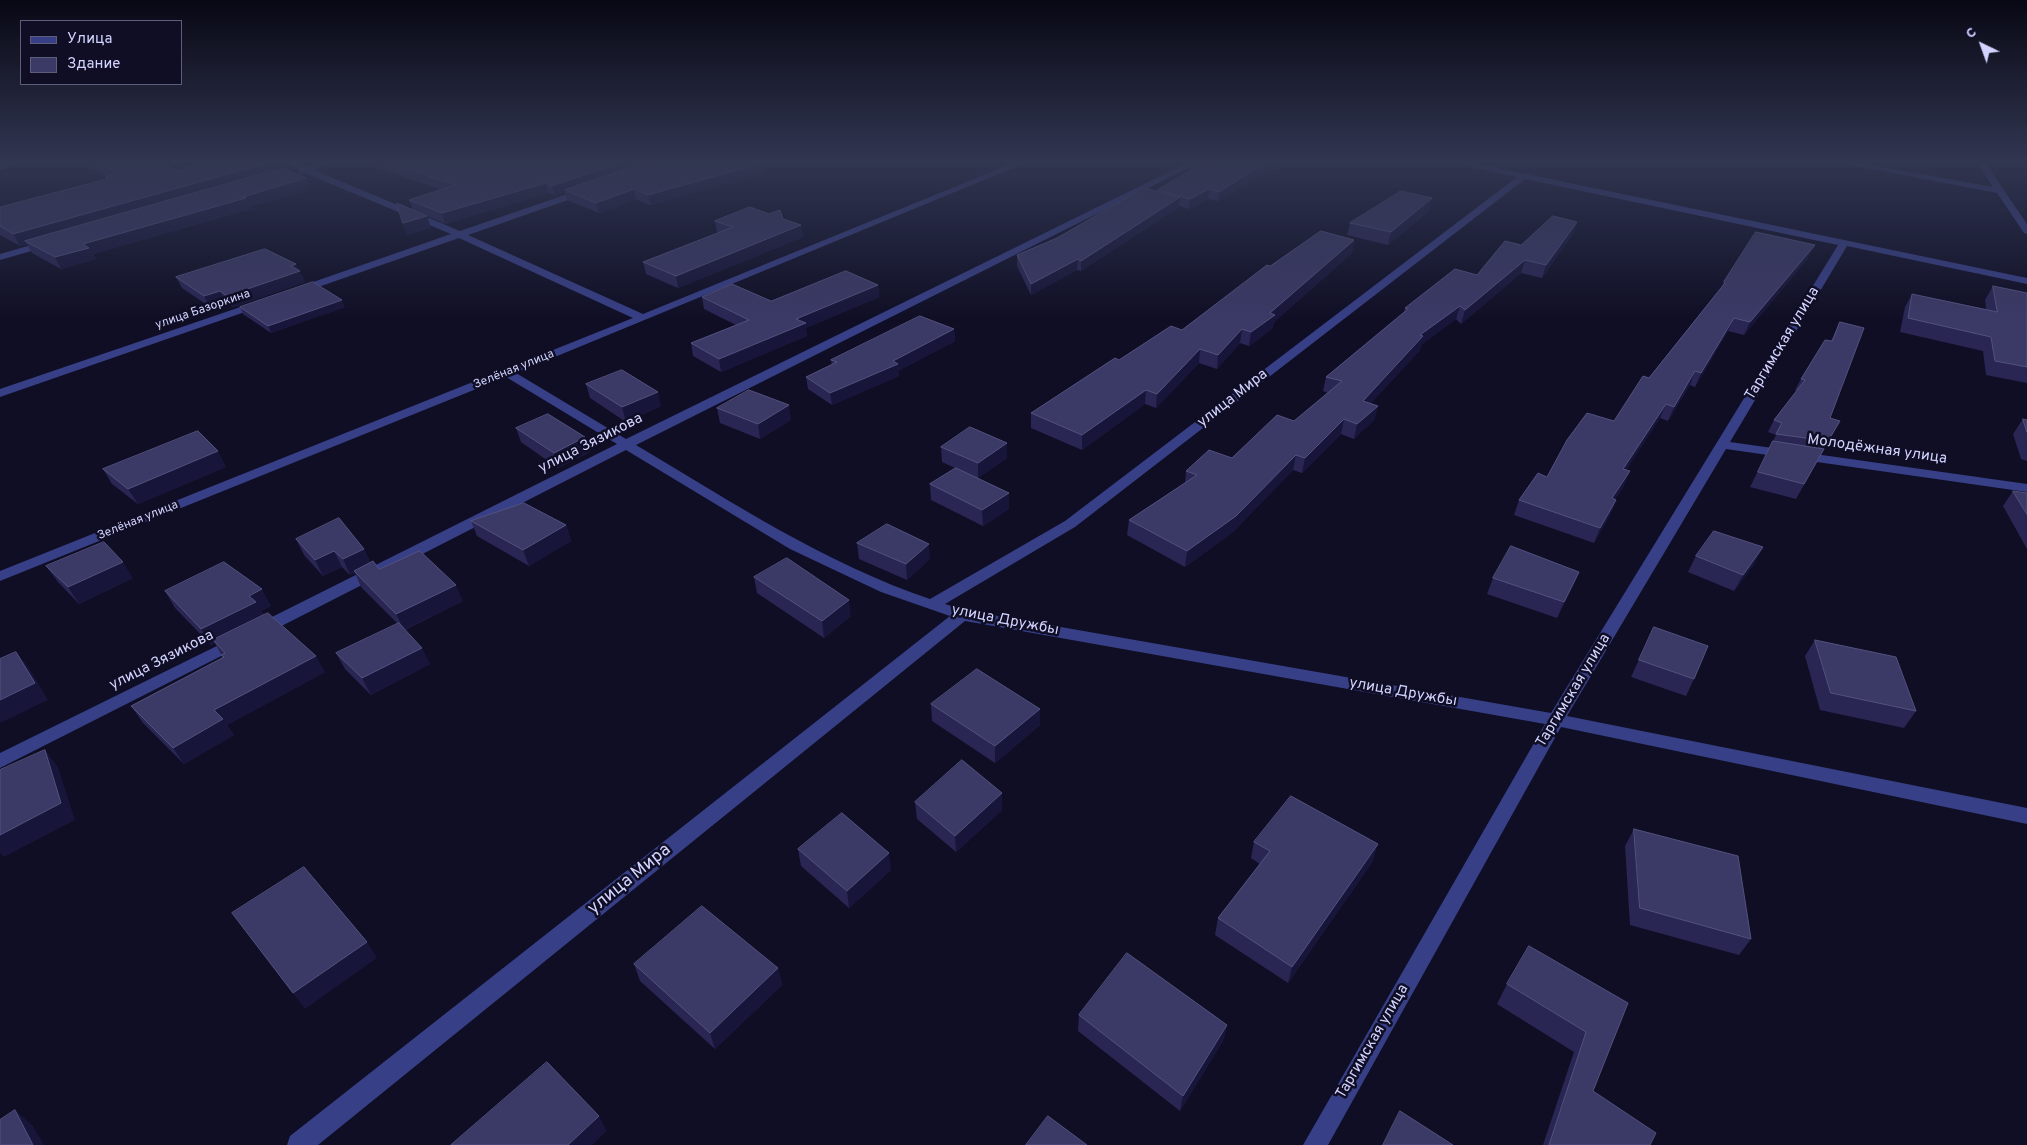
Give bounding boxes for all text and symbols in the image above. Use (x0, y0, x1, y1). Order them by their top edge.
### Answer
legend (20, 20, 182, 85)
north arrow (1957, 20, 2007, 70)
text: С (1963, 24, 1981, 43)
text: Улица (67, 30, 112, 49)
text: Здание (67, 55, 120, 74)
street label: Таргимская улица (1742, 284, 1824, 404)
street label: улица Базоркина (154, 287, 252, 333)
street label: Зелёная улица (472, 347, 556, 393)
street label: улица Мира (1194, 366, 1272, 432)
street label: улица Зязикова (536, 410, 646, 478)
street label: Молодёжная улица (1806, 431, 1948, 469)
street label: Зелёная улица (96, 498, 180, 544)
street label: улица Дружбы (950, 602, 1060, 640)
street label: улица Зязикова (107, 627, 217, 695)
street label: Таргимская улица (1533, 631, 1615, 751)
street label: улица Дружбы (1348, 675, 1458, 711)
street label: улица Мира (584, 840, 676, 920)
street label: Таргимская улица (1333, 982, 1413, 1102)

